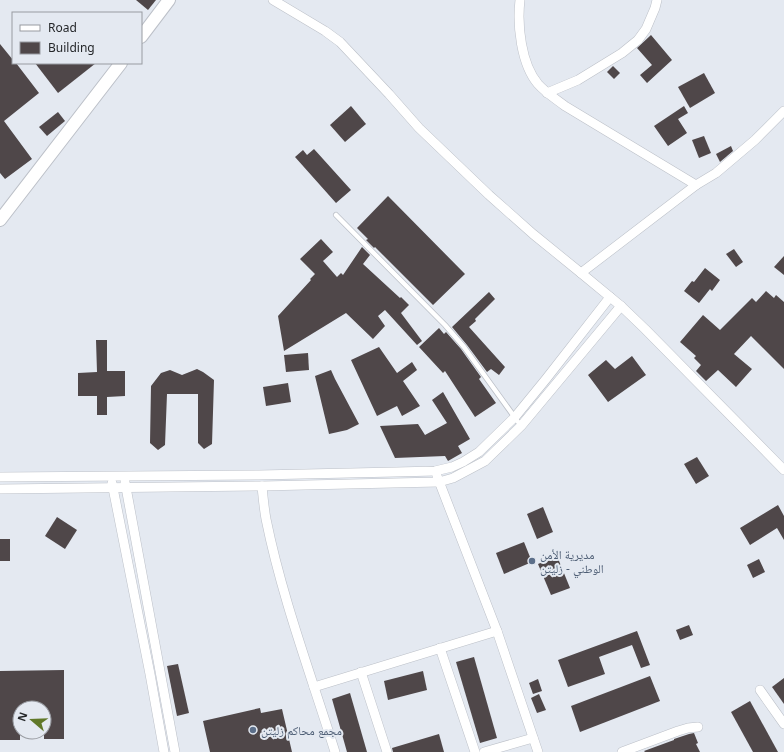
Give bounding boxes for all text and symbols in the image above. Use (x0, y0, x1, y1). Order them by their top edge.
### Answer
legend (12, 12, 142, 64)
text: Road (48, 19, 77, 36)
text: Building (48, 39, 95, 56)
place label: مديرية الأمن الوطني - زليتن (540, 546, 604, 579)
marker: مديرية الأمن الوطني - زليتن (527, 556, 537, 566)
north arrow (12, 700, 52, 740)
text: N (14, 710, 31, 723)
place label: مجمع محاكم زليتن (261, 722, 342, 739)
marker: مجمع محاكم زليتن (248, 725, 258, 735)

